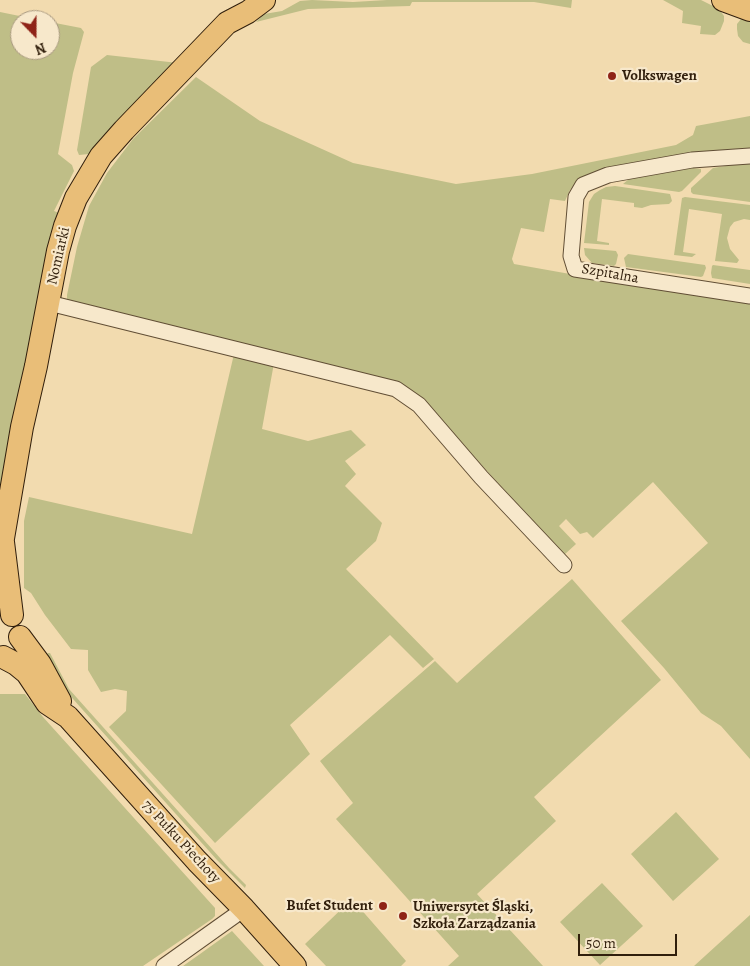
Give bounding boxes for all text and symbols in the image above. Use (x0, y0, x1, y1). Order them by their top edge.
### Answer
north arrow (10, 10, 60, 60)
text: N (32, 38, 49, 59)
place label: Volkswagen (622, 67, 697, 85)
marker: Volkswagen (606, 70, 618, 82)
street label: Nomiarki (44, 225, 74, 287)
street label: Szpitalna (580, 260, 640, 288)
street label: 75 Pułku Piechoty (138, 797, 224, 887)
place label: Bufet Student (286, 897, 373, 915)
place label: Uniwersytet Śląski, Szkoła Zarządzania (413, 898, 536, 933)
marker: Bufet Student (377, 900, 389, 912)
marker: Uniwersytet Śląski, Szkoła Zarządzania (397, 910, 409, 922)
scale bar (580, 924, 679, 956)
text: 50 m (586, 933, 616, 953)

